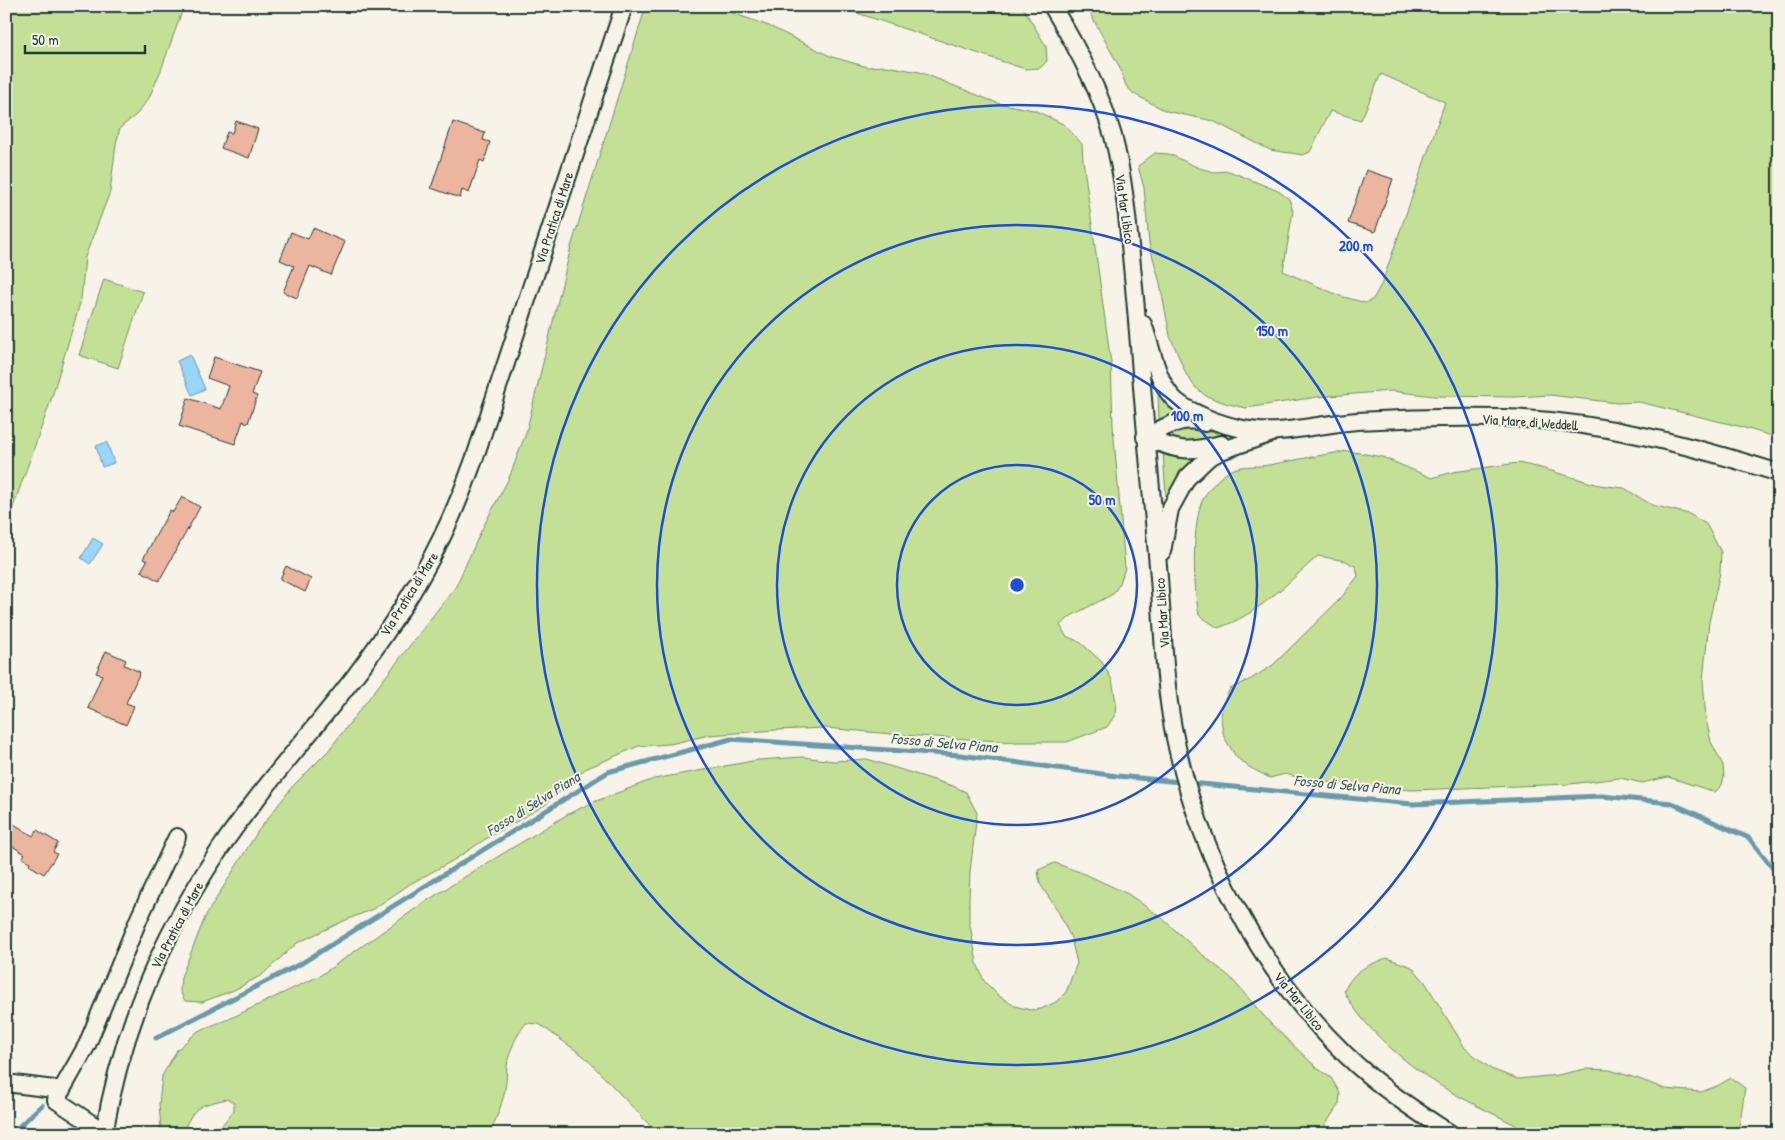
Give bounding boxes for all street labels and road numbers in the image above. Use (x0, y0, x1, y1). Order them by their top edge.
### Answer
street label: Via Pratica di Mare (530, 169, 578, 266)
street label: Via Mar Libico (1111, 173, 1140, 245)
street label: Via Mare di Weddell (1481, 409, 1580, 434)
street label: Via Pratica di Mare (375, 548, 442, 639)
street label: Via Mar Libico (1150, 577, 1173, 649)
street label: Via Pratica di Mare (146, 878, 208, 972)
street label: Via Mar Libico (1270, 967, 1329, 1034)

